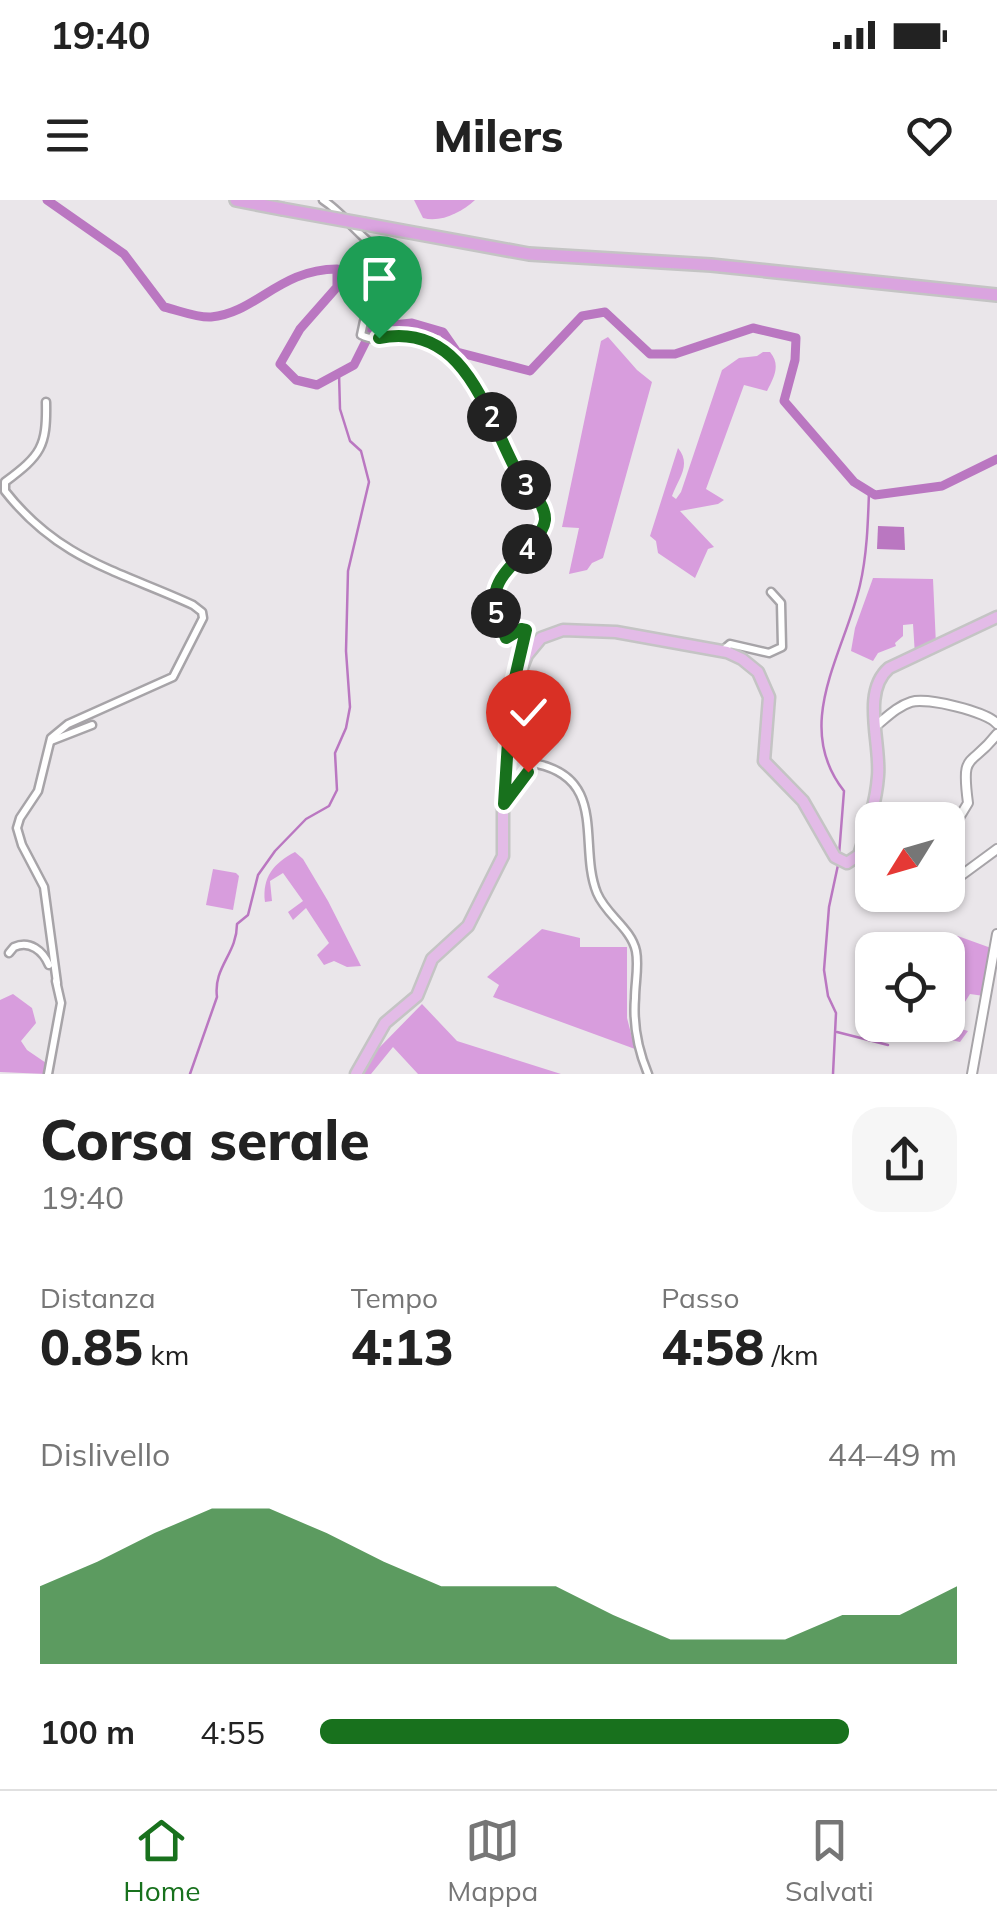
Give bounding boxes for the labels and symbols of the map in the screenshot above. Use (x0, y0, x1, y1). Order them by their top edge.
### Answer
pin (337, 236, 422, 339)
pin: 2 (467, 392, 517, 442)
pin: 3 (501, 460, 551, 510)
pin: 4 (502, 524, 552, 574)
pin: 5 (471, 588, 521, 638)
pin (486, 670, 571, 773)
north arrow (855, 802, 965, 912)

